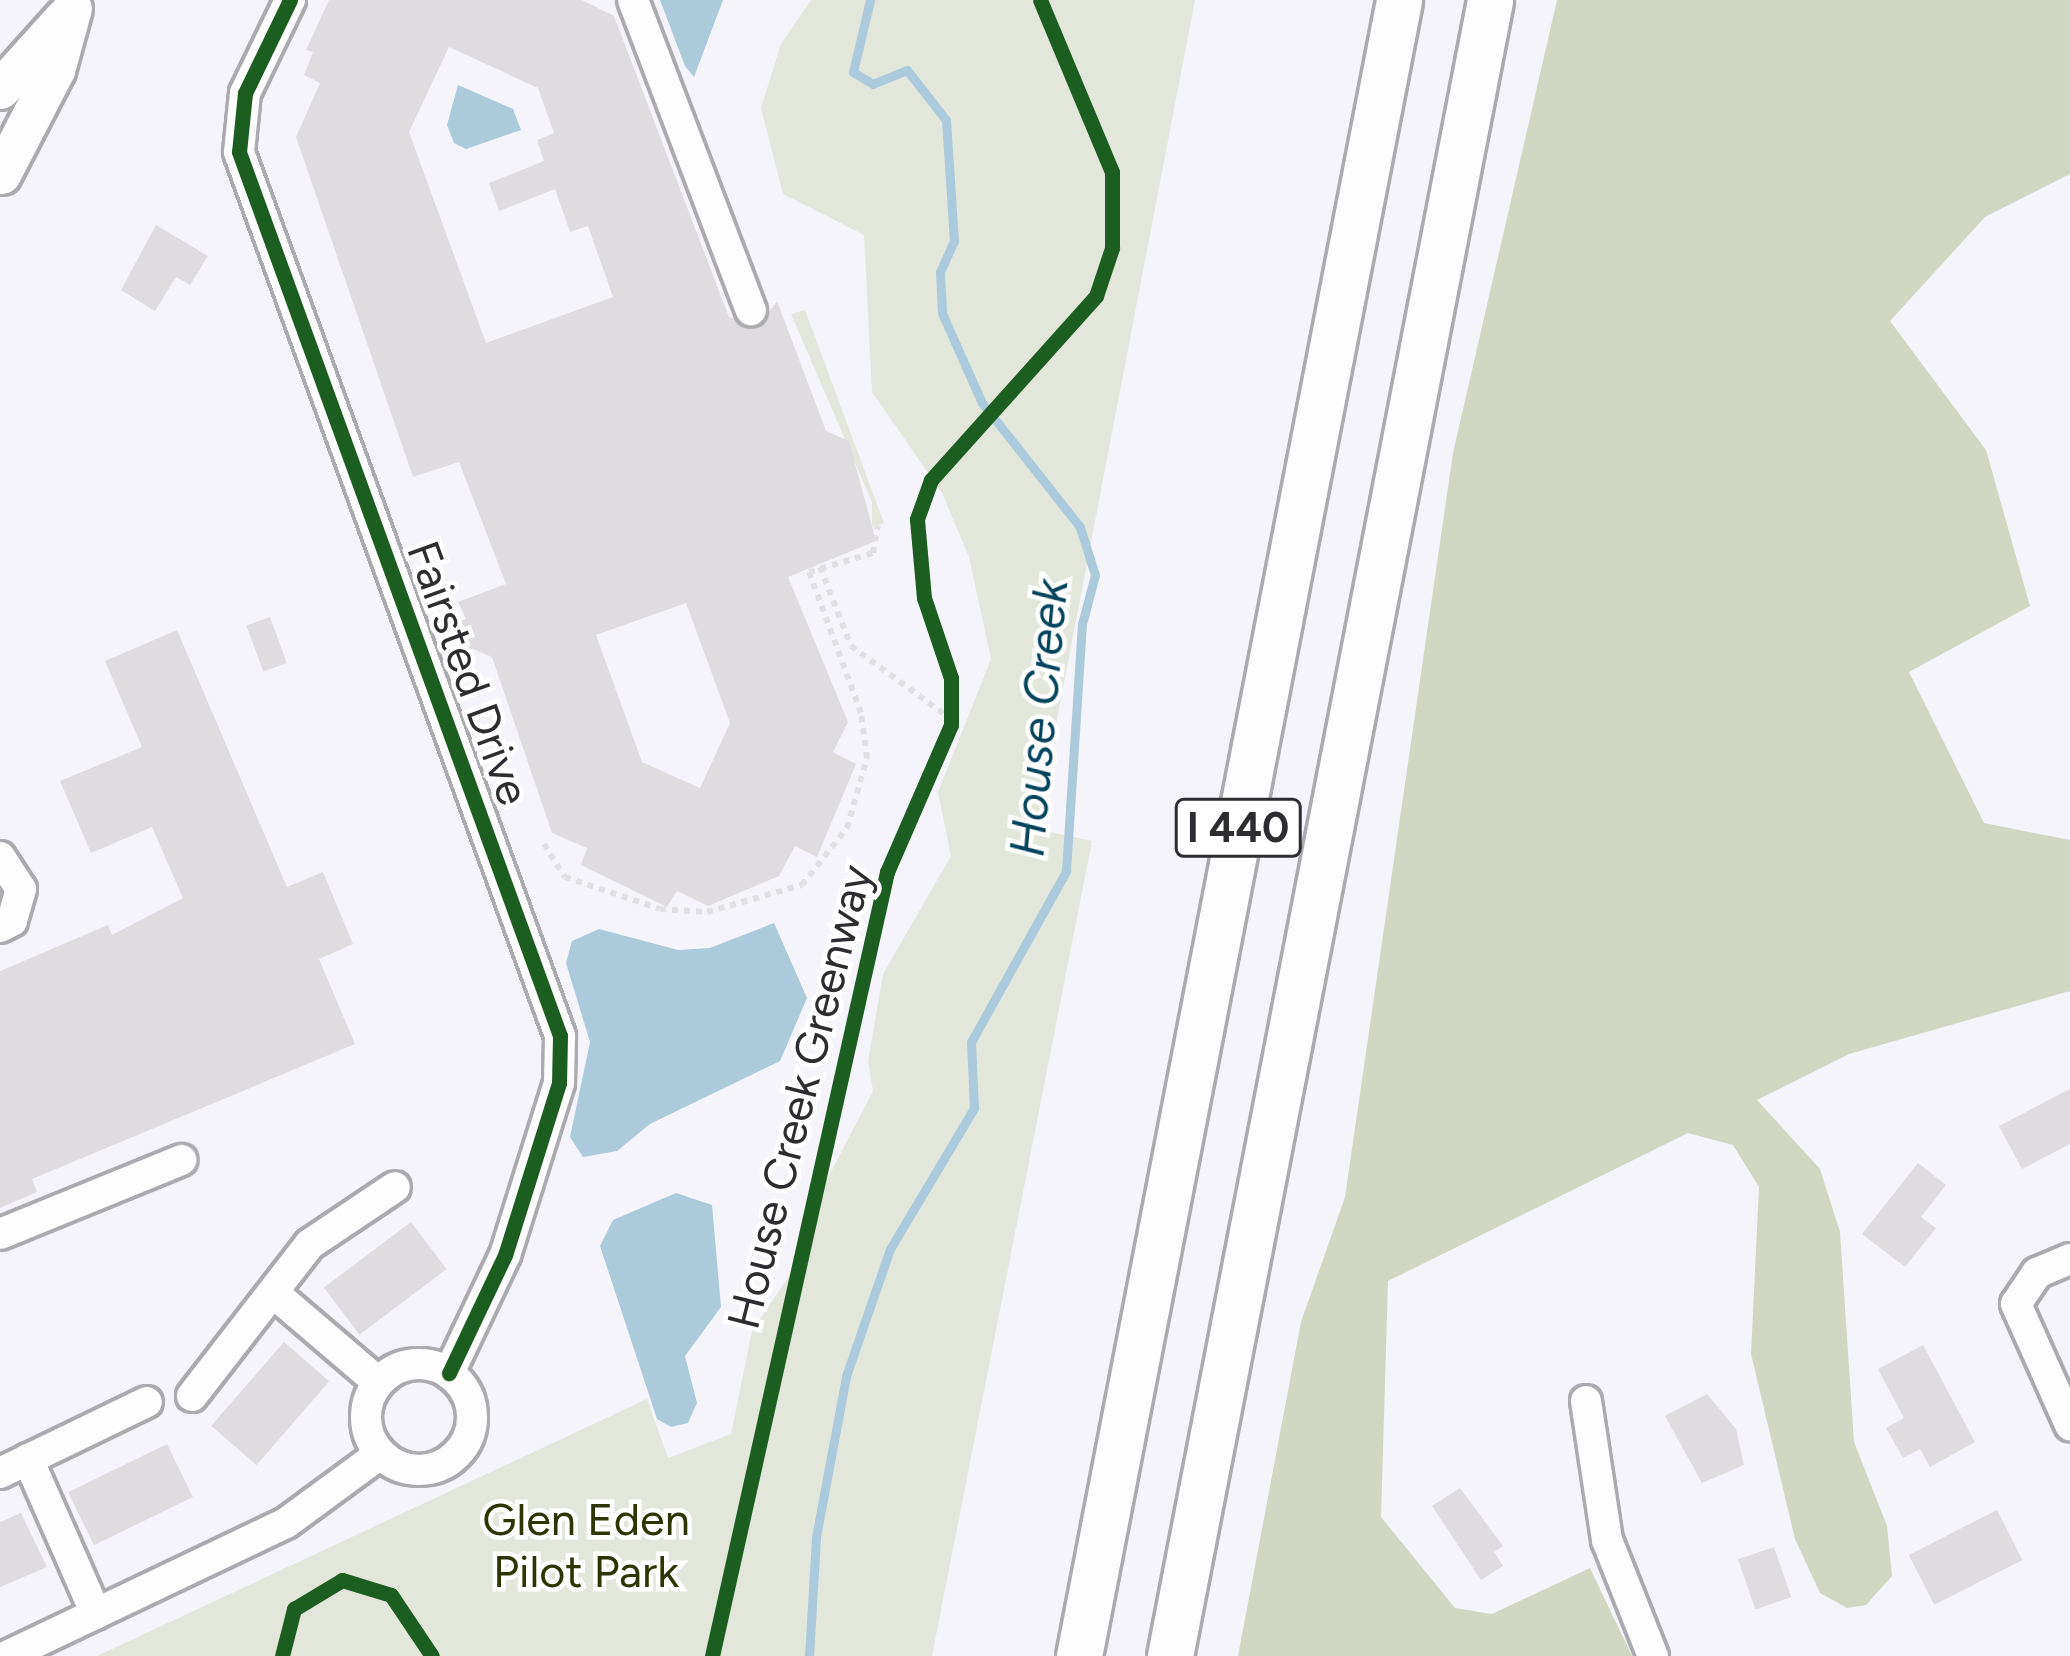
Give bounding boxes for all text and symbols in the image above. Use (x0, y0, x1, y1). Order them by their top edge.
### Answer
street label: Fairsted Drive (395, 534, 541, 812)
water label: House Creek (998, 577, 1080, 859)
road number: I 440 (1172, 792, 1304, 864)
street label: House Creek Greenway (716, 860, 884, 1334)
park label: Glen Eden Pilot Park (482, 1493, 690, 1599)

